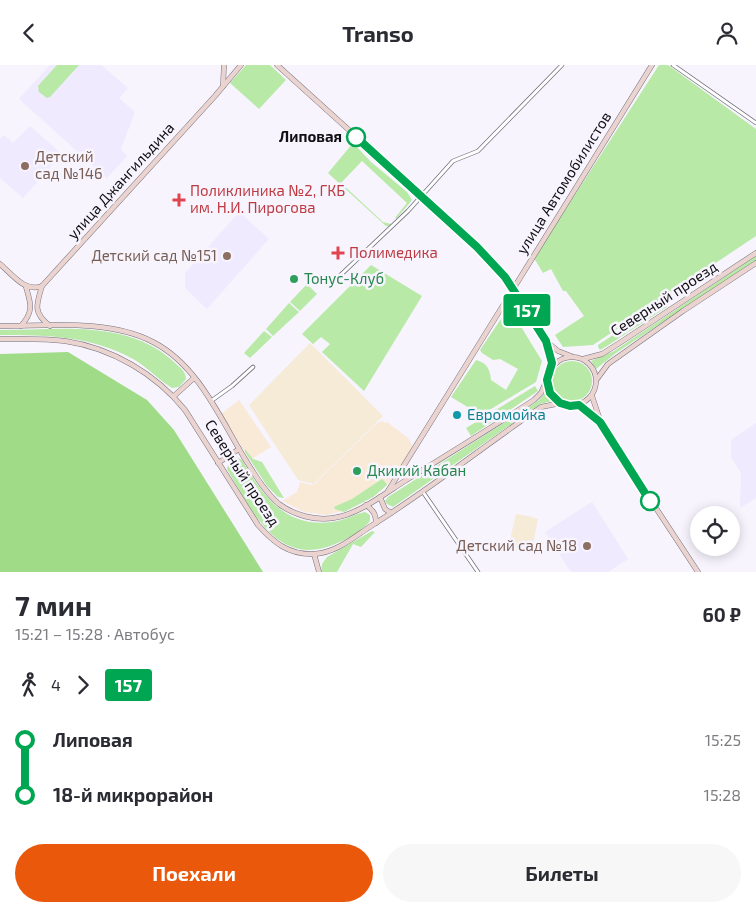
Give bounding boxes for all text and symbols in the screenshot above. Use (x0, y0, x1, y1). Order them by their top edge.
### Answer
icon: back (15, 19, 43, 47)
icon: person (713, 19, 741, 47)
text: Transo (342, 20, 414, 46)
street label: улица Автомобилистов (512, 108, 615, 258)
street label: улица Джангильдина (63, 118, 178, 243)
place label: Липовая (279, 127, 342, 145)
marker: Липовая (346, 127, 366, 147)
place label: Детский сад №146 (35, 147, 103, 182)
marker: Детский сад №146 (19, 160, 31, 172)
place label: Поликлиника №2, ГКБ им. Н.И. Пирогова (190, 181, 345, 216)
marker: Поликлиника №2, ГКБ им. Н.И. Пирогова (172, 193, 186, 207)
place label: Полимедика (349, 243, 438, 261)
place label: Детский сад №151 (91, 246, 217, 264)
marker: Полимедика (331, 246, 345, 260)
marker: Детский сад №151 (221, 250, 233, 262)
street label: Северный проезд (607, 257, 720, 339)
place label: Тонус-Клуб (304, 269, 384, 288)
marker: Тонус-Клуб (288, 273, 300, 285)
line badge: 157 (498, 294, 556, 326)
text: 157 (513, 299, 541, 321)
place label: Евромойка (467, 405, 546, 423)
marker: Евромойка (451, 409, 463, 421)
street label: Северный проезд (202, 416, 284, 529)
place label: Дкикий Кабан (367, 461, 466, 479)
marker: Дкикий Кабан (351, 465, 363, 477)
unlabelled marker (640, 491, 660, 511)
map controls (690, 506, 740, 556)
button: locate (690, 506, 740, 556)
place label: Детский сад №18 (456, 536, 577, 554)
marker: Детский сад №18 (581, 540, 593, 552)
text: 7 мин (15, 588, 92, 622)
text: 60 ₽ (702, 603, 741, 626)
text: 15:21 – 15:28 · Автобус (15, 624, 175, 643)
icon: walk (15, 671, 43, 699)
icon: forward (69, 671, 97, 699)
text: 157 (115, 674, 142, 696)
text: 4 (51, 675, 61, 694)
text: Липовая (53, 728, 133, 751)
text: 15:25 (705, 730, 741, 749)
text: 18-й микрорайон (53, 783, 213, 806)
text: 15:28 (704, 785, 741, 804)
button: Поехали (15, 844, 373, 902)
button: Билеты (383, 844, 741, 902)

